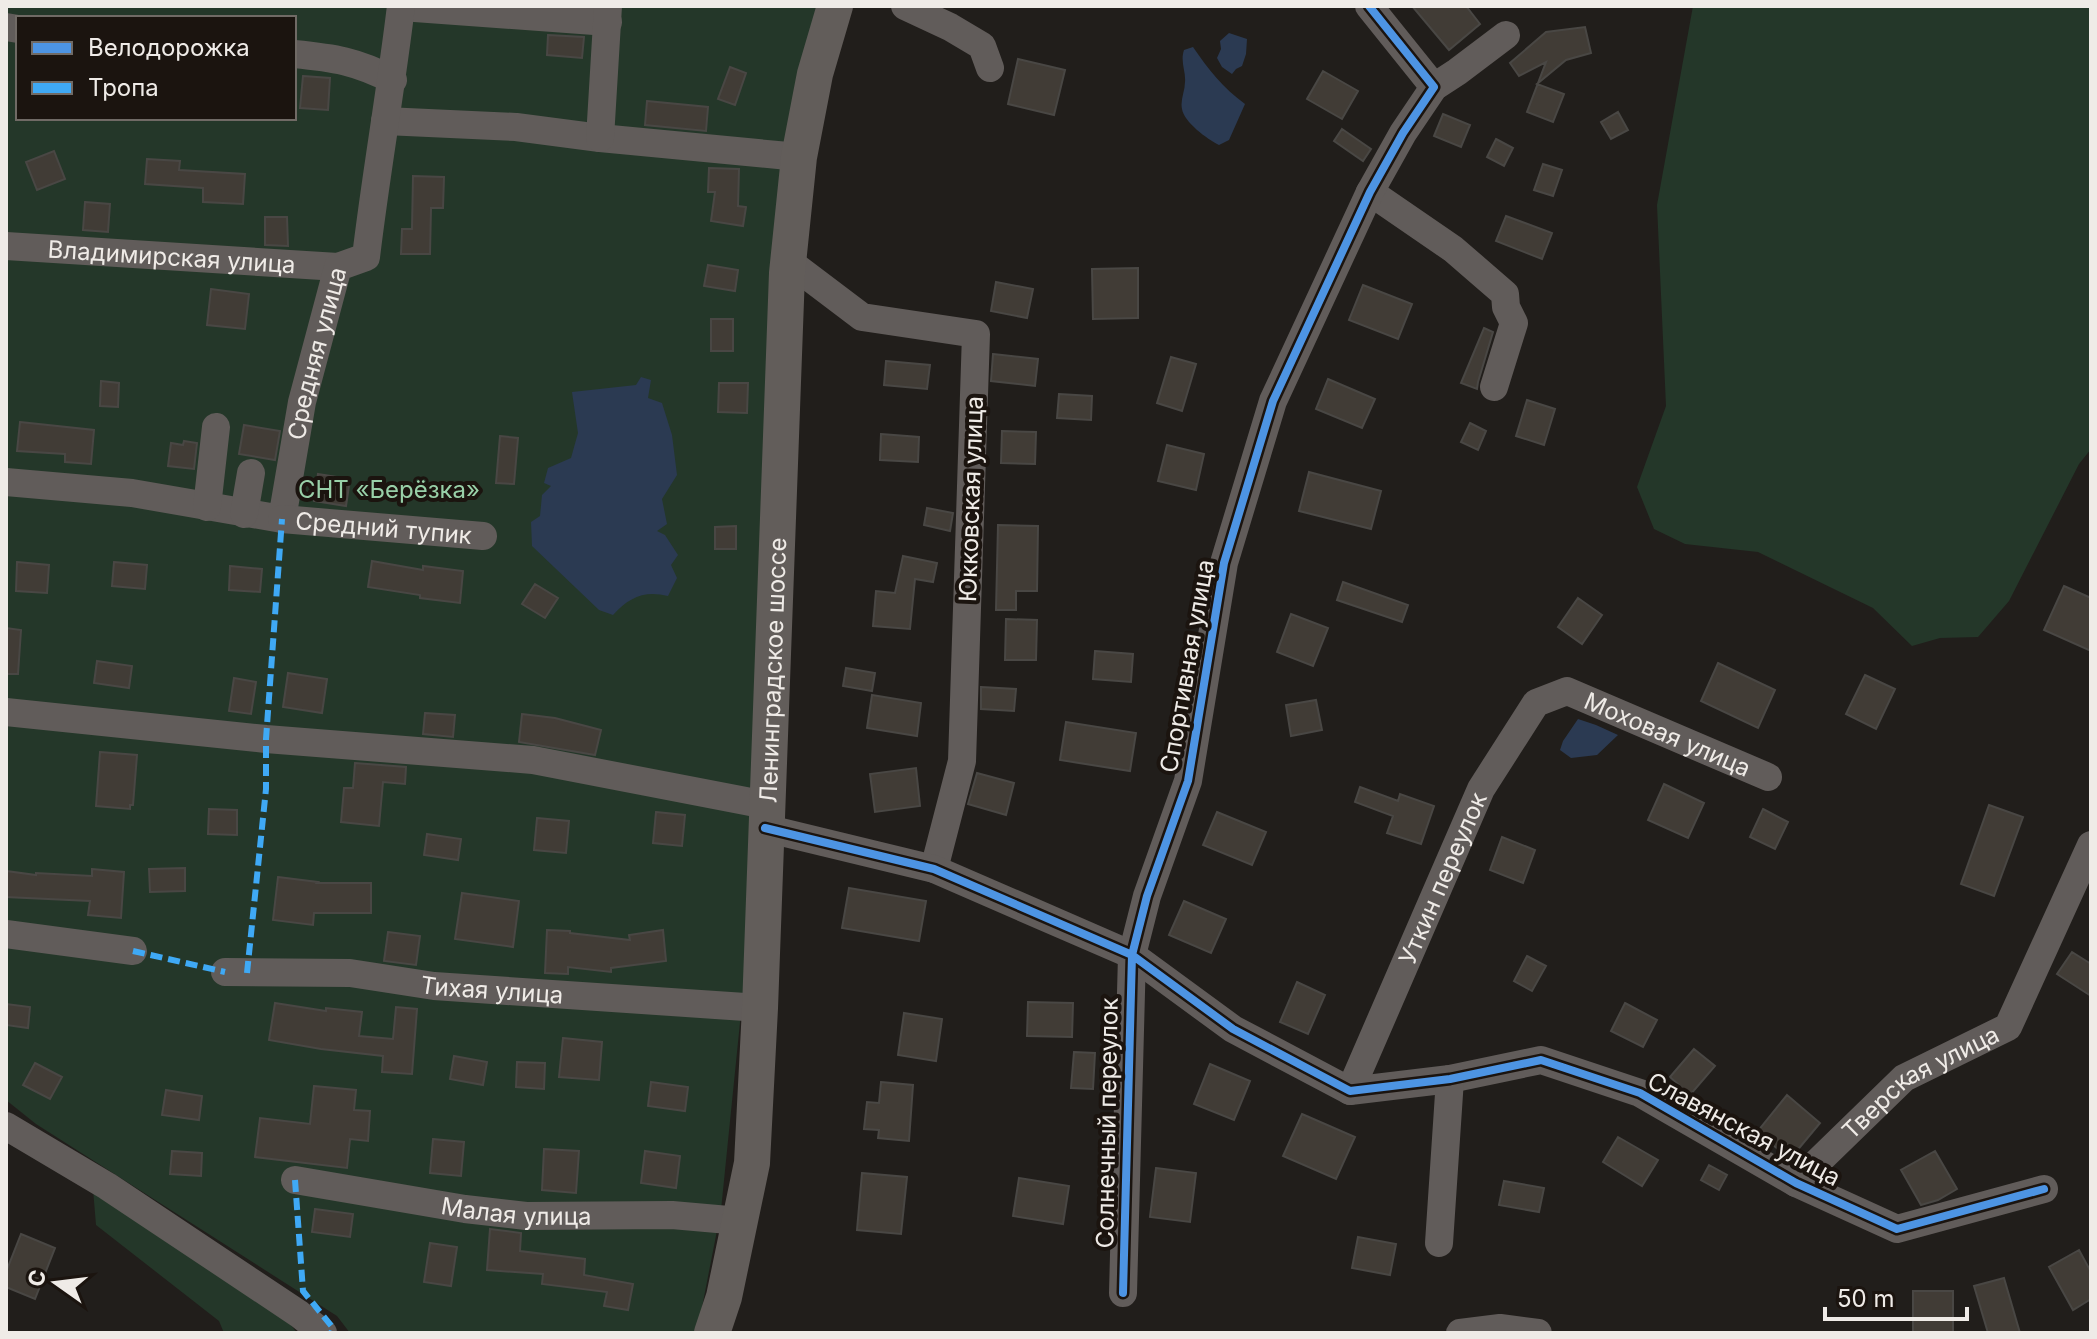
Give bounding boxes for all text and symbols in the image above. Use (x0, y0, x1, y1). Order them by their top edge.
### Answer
legend (16, 16, 296, 120)
text: Велодорожка (88, 33, 250, 62)
text: Тропа (88, 73, 159, 102)
street label: Владимирская улица (47, 234, 296, 279)
street label: Средняя улица (281, 264, 352, 442)
street label: Юкковская улица (953, 395, 989, 603)
park label: СНТ «Берёзка» (298, 475, 480, 504)
street label: Средний тупик (294, 506, 473, 550)
street label: Ленинградское шоссе (753, 537, 792, 804)
street label: Спортивная улица (1154, 557, 1220, 775)
street label: Моховая улица (1580, 686, 1755, 782)
street label: Уткин переулок (1392, 788, 1492, 969)
street label: Тихая улица (418, 970, 564, 1009)
street label: Солнечный переулок (1090, 997, 1124, 1249)
street label: Тверская улица (1836, 1019, 2004, 1145)
street label: Славянская улица (1643, 1066, 1845, 1192)
street label: Малая улица (439, 1191, 592, 1231)
north arrow (16, 1243, 96, 1323)
text: С (22, 1267, 51, 1289)
scale bar (1825, 1271, 1967, 1321)
text: 50 m (1837, 1284, 1895, 1313)

